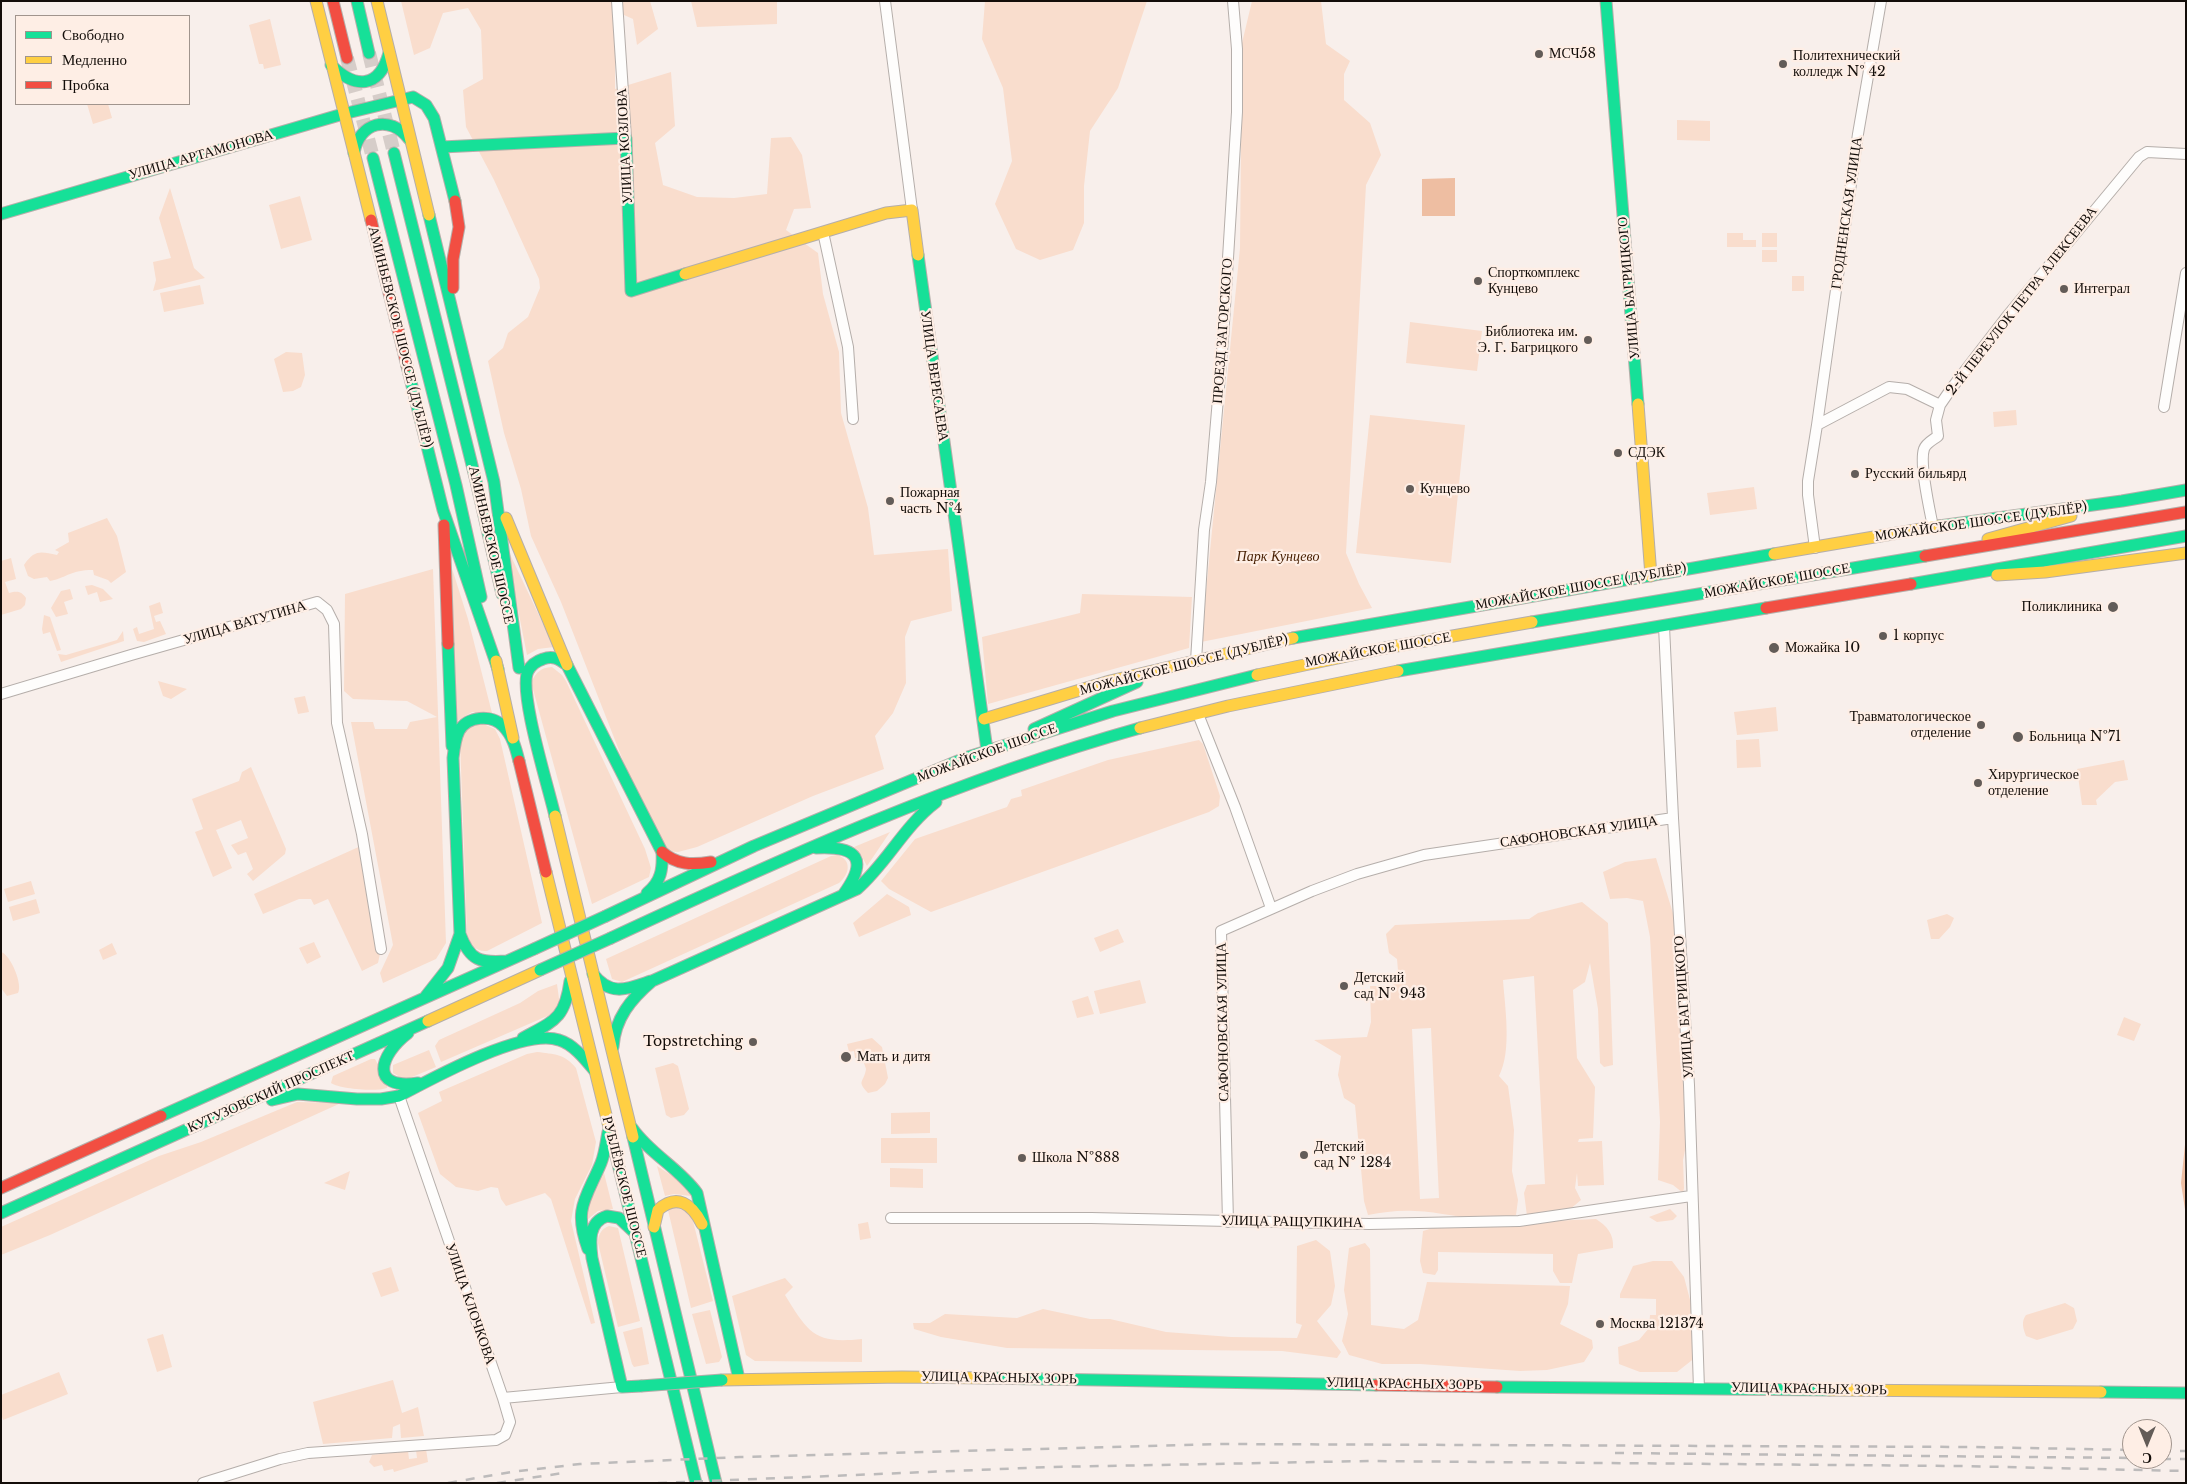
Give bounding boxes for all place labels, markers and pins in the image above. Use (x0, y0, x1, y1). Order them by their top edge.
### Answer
place label: МСЧ58 (1549, 46, 1596, 62)
marker: МСЧ58 (1533, 48, 1545, 60)
place label: Политехнический колледж № 42 (1793, 48, 1900, 80)
marker: Политехнический колледж № 42 (1777, 58, 1789, 70)
place label: Спорткомплекс Кунцево (1488, 265, 1580, 298)
marker: Спорткомплекс Кунцево (1472, 275, 1484, 287)
place label: Интеграл (2074, 281, 2130, 297)
marker: Интеграл (2058, 283, 2070, 295)
place label: Библиотека им. Э. Г. Багрицкого (1478, 324, 1578, 357)
marker: Библиотека им. Э. Г. Багрицкого (1582, 334, 1594, 346)
place label: СДЭК (1628, 445, 1665, 461)
marker: СДЭК (1612, 447, 1624, 459)
place label: Русский бильярд (1865, 466, 1966, 482)
marker: Русский бильярд (1849, 468, 1861, 480)
place label: Кунцево (1420, 481, 1470, 497)
marker: Кунцево (1404, 483, 1416, 495)
place label: Пожарная часть №4 (900, 485, 962, 518)
marker: Пожарная часть №4 (884, 495, 896, 507)
place label: Поликлиника (2022, 599, 2102, 615)
marker: Поликлиника (2106, 600, 2120, 614)
place label: 1 корпус (1893, 628, 1944, 644)
marker: 1 корпус (1877, 630, 1889, 642)
place label: Можайка 10 (1785, 640, 1860, 656)
marker: Можайка 10 (1767, 641, 1781, 655)
place label: Травматологическое отделение (1850, 709, 1971, 742)
marker: Травматологическое отделение (1975, 719, 1987, 731)
place label: Больница №71 (2029, 729, 2121, 745)
marker: Больница №71 (2011, 730, 2025, 744)
place label: Хирургическое отделение (1988, 767, 2079, 800)
marker: Хирургическое отделение (1972, 777, 1984, 789)
place label: Детский сад № 943 (1354, 970, 1426, 1002)
marker: Детский сад № 943 (1338, 980, 1350, 992)
place label: Topstretching (643, 1034, 743, 1050)
marker: Topstretching (747, 1036, 759, 1048)
place label: Мать и дитя (857, 1049, 930, 1065)
marker: Мать и дитя (839, 1050, 853, 1064)
place label: Детский сад № 1284 (1314, 1139, 1391, 1172)
marker: Детский сад № 1284 (1298, 1149, 1310, 1161)
place label: Школа №888 (1032, 1150, 1120, 1166)
marker: Школа №888 (1016, 1152, 1028, 1164)
place label: Москва 121374 (1610, 1316, 1704, 1332)
marker: Москва 121374 (1594, 1318, 1606, 1330)

